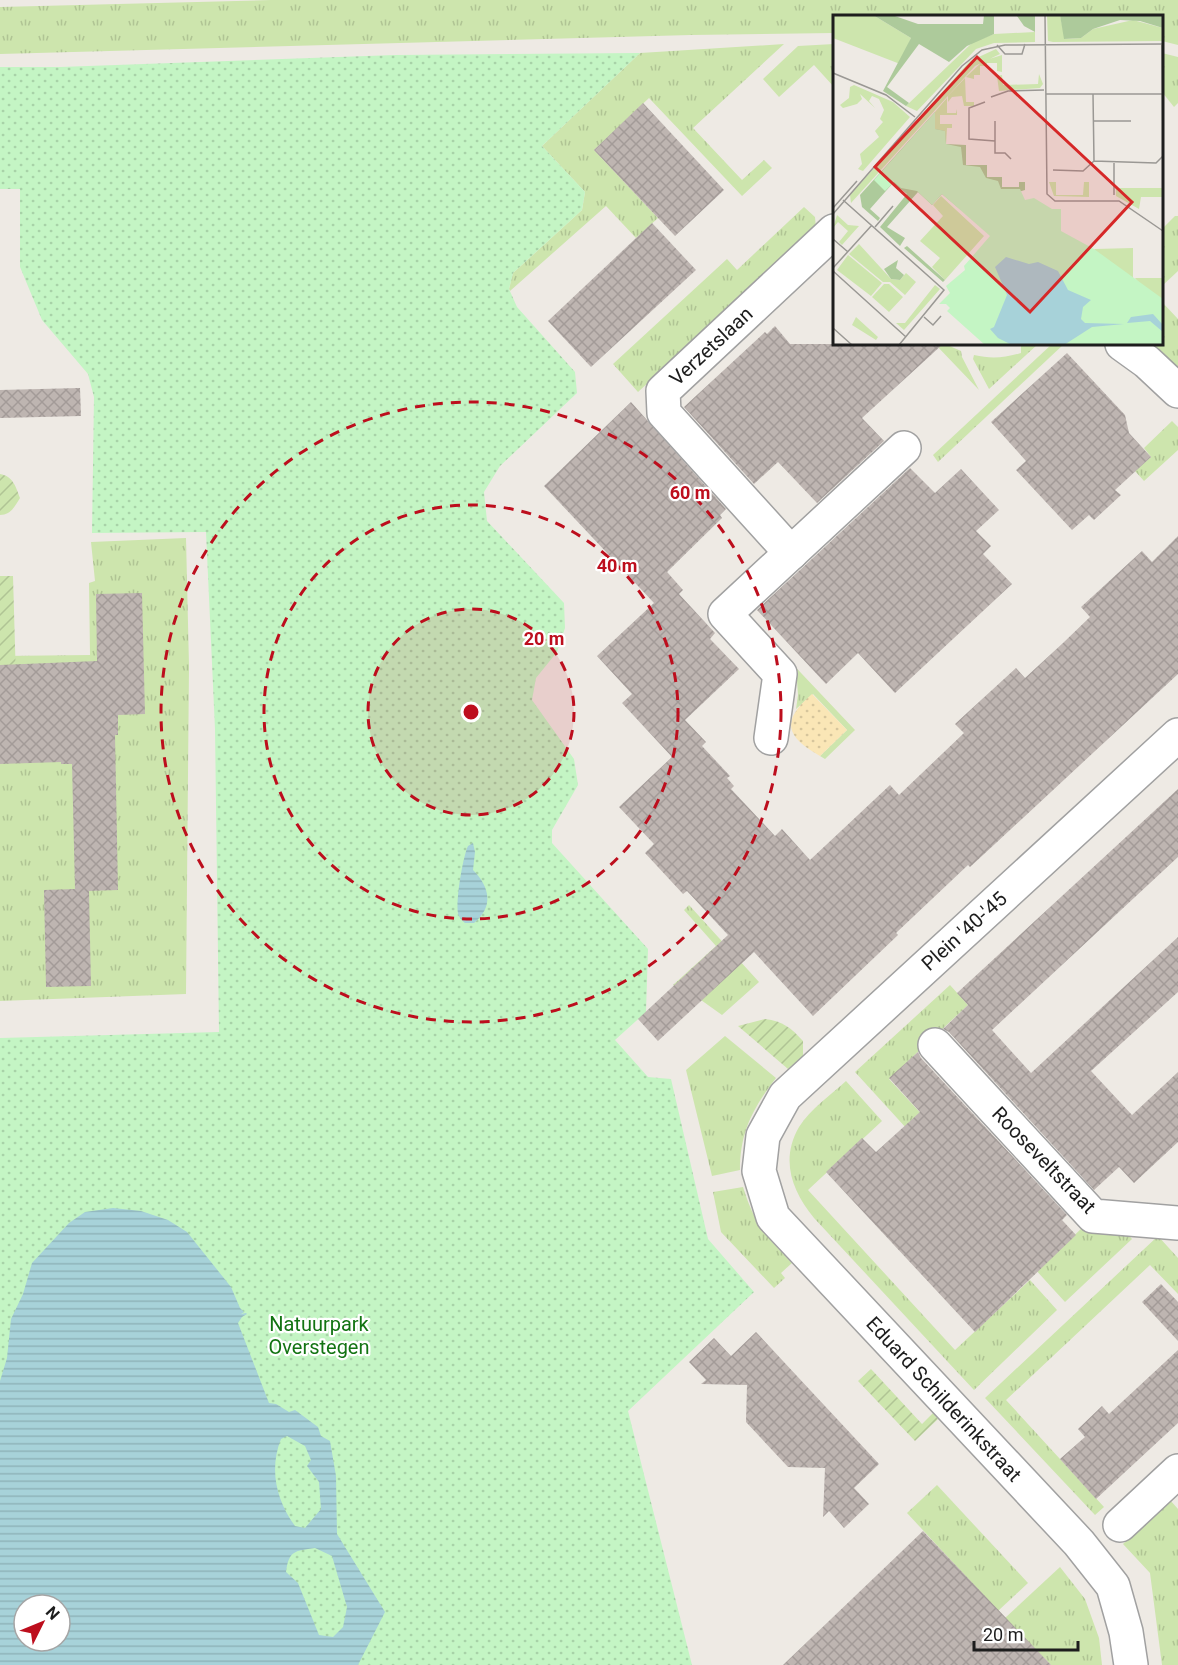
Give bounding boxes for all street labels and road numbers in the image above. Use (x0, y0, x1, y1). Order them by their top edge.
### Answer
street label: Verzetslaan (665, 302, 757, 390)
street label: Plein '40-'45 (916, 886, 1012, 976)
street label: Rooseveltstraat (987, 1102, 1101, 1218)
street label: Eduard Schilderinkstraat (861, 1312, 1027, 1486)

